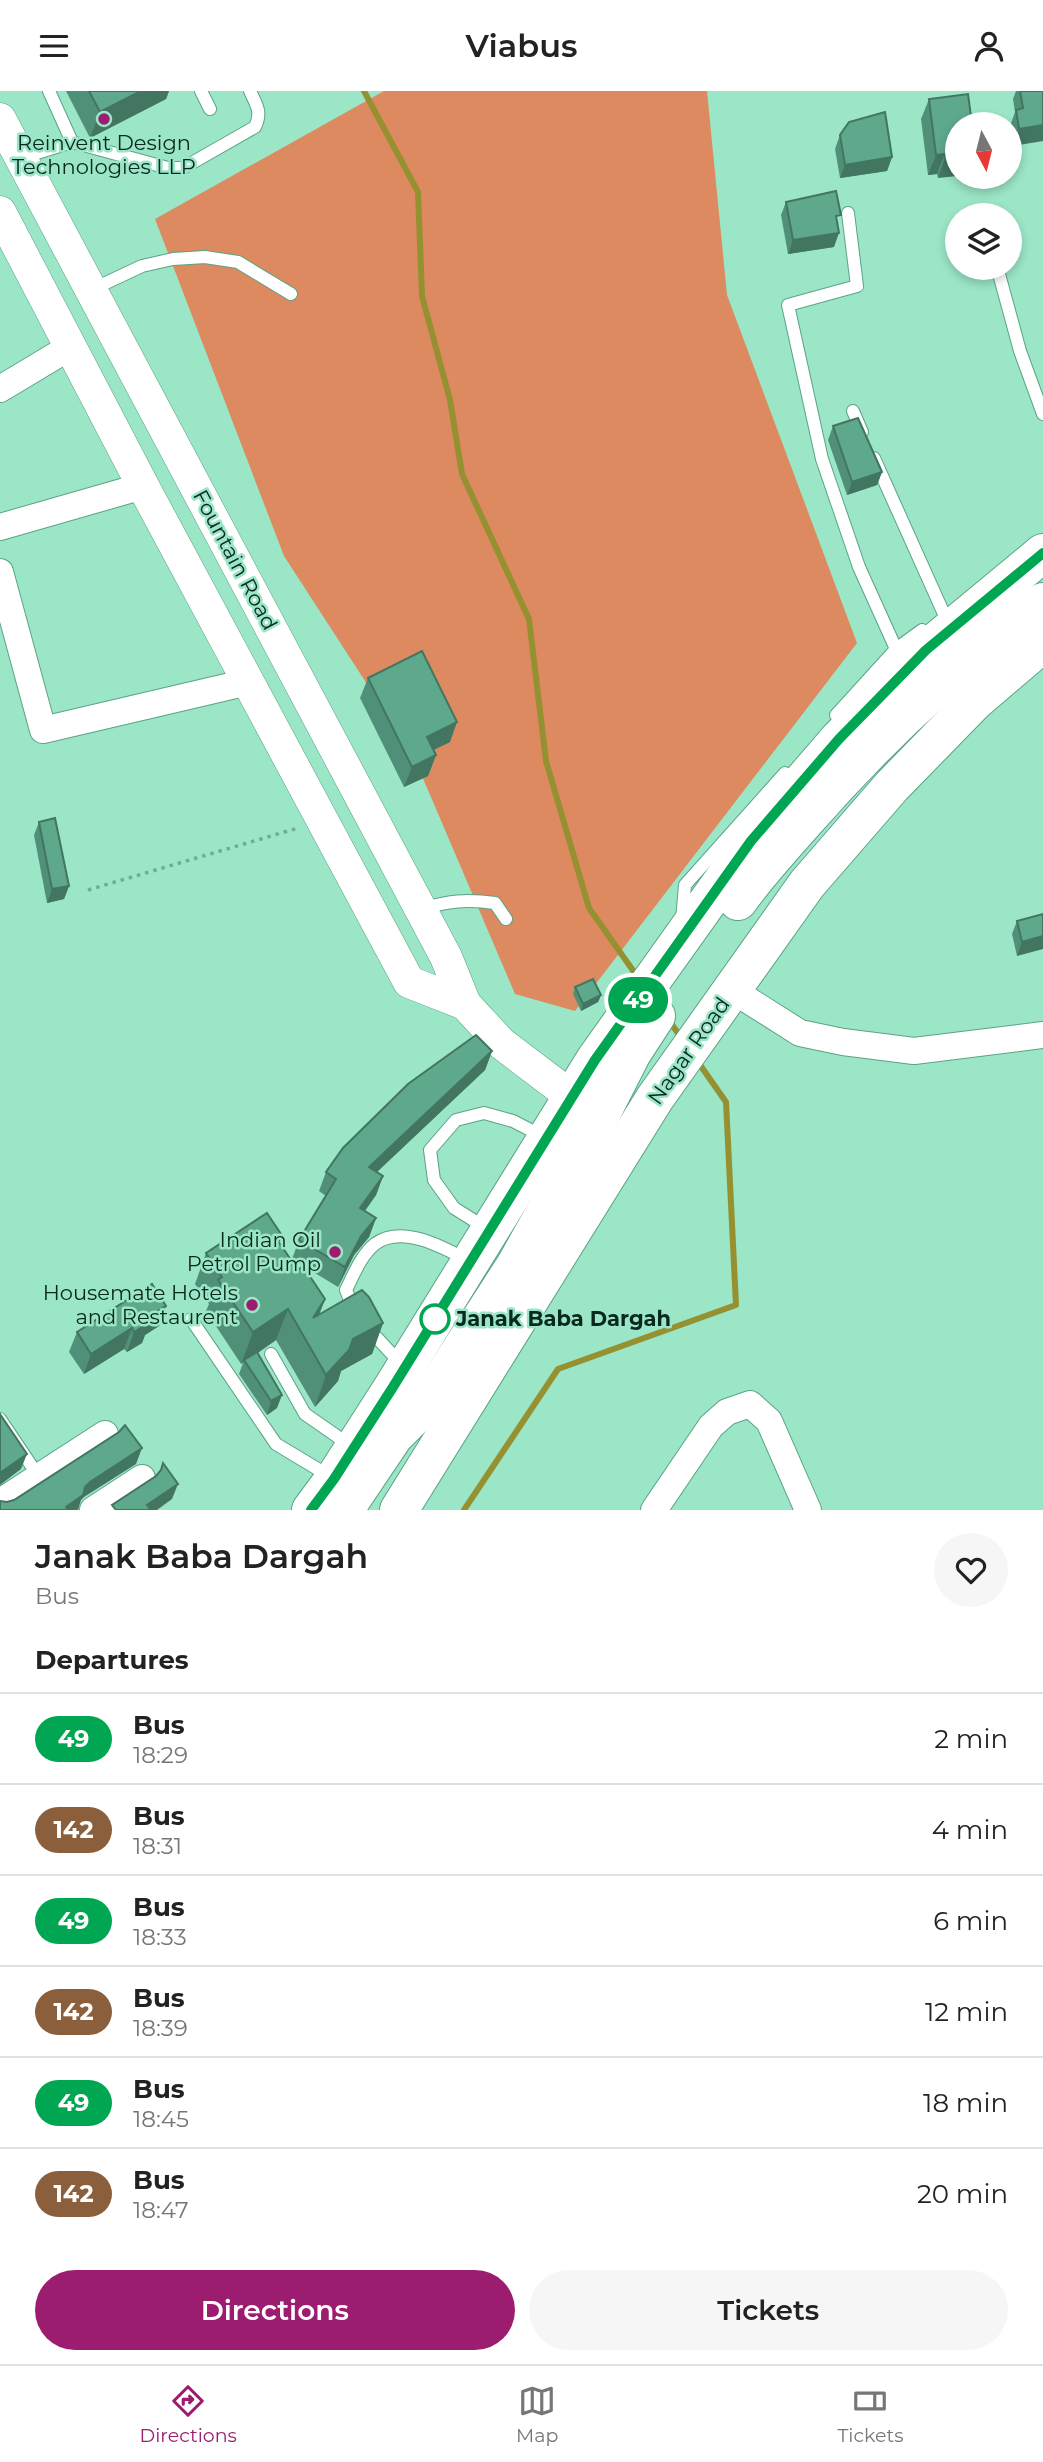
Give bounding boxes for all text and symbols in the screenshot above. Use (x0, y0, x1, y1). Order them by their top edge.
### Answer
text: Viabus (466, 26, 577, 65)
icon: menu (35, 27, 73, 65)
icon: person (970, 27, 1008, 65)
marker: Reinvent Design Technologies LLP (96, 111, 112, 127)
north arrow (945, 112, 1022, 189)
map controls (945, 112, 1022, 280)
place label: Reinvent Design Technologies LLP (12, 130, 196, 179)
button: layers (945, 203, 1022, 280)
street label: Fountain Road (188, 485, 283, 634)
line badge: 49 (606, 977, 670, 1023)
text: 49 (622, 985, 654, 1014)
street label: Nagar Road (642, 992, 735, 1109)
place label: Indian Oil Petrol Pump (187, 1227, 321, 1276)
marker: Indian Oil Petrol Pump (327, 1244, 343, 1260)
place label: Housemate Hotels and Restaurent (43, 1280, 238, 1329)
marker: Housemate Hotels and Restaurent (244, 1297, 260, 1313)
marker: Janak Baba Dargah (420, 1304, 450, 1334)
place label: Janak Baba Dargah (455, 1306, 671, 1331)
button: heart (934, 1533, 1008, 1607)
text: Janak Baba Dargah (35, 1536, 368, 1576)
text: Bus (35, 1582, 79, 1610)
text: Departures (35, 1644, 189, 1676)
text: Bus (133, 1709, 185, 1741)
text: 2 min (934, 1723, 1008, 1755)
text: 49 (58, 1724, 89, 1753)
text: 18:29 (133, 1741, 188, 1769)
text: Bus (133, 1800, 185, 1832)
text: 4 min (932, 1814, 1008, 1846)
text: 142 (53, 1815, 94, 1844)
text: 18:31 (133, 1832, 182, 1860)
text: Bus (133, 1891, 185, 1923)
text: 6 min (933, 1905, 1008, 1937)
text: 49 (58, 1906, 89, 1935)
text: 18:33 (133, 1923, 187, 1951)
text: Bus (133, 1982, 185, 2014)
text: 12 min (925, 1996, 1008, 2028)
text: 142 (53, 1997, 94, 2026)
text: 18:39 (133, 2014, 188, 2042)
text: Bus (133, 2073, 185, 2105)
text: 18 min (923, 2087, 1008, 2119)
text: 49 (58, 2088, 89, 2117)
text: 18:45 (133, 2105, 189, 2133)
text: Bus (133, 2164, 185, 2196)
text: 20 min (917, 2178, 1008, 2210)
text: 142 (53, 2179, 94, 2208)
text: 18:47 (133, 2196, 188, 2224)
button: Directions (35, 2270, 515, 2350)
button: Tickets (529, 2270, 1008, 2350)
tab: Directions (140, 2382, 237, 2447)
tab: Map (516, 2382, 558, 2447)
tab: Tickets (837, 2382, 903, 2447)

